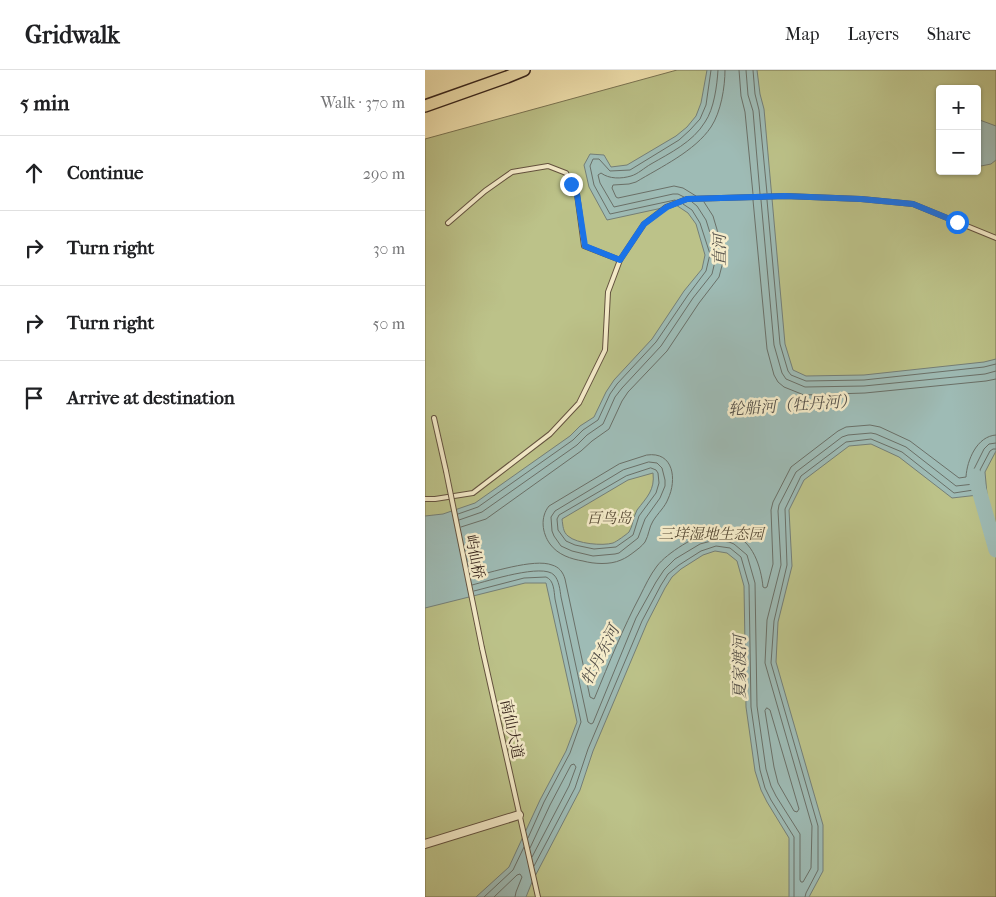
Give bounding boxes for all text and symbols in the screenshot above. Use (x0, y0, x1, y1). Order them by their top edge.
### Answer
text: Gridwalk (25, 21, 120, 49)
text: Map (785, 24, 819, 45)
text: Layers (847, 24, 899, 45)
text: Share (927, 24, 971, 45)
map controls (936, 85, 981, 175)
button: + (936, 85, 981, 130)
text: 5 min (20, 91, 69, 115)
text: Walk · 370 m (320, 93, 405, 112)
button: − (936, 130, 981, 175)
icon: ahead (20, 159, 48, 187)
text: Continue (67, 162, 143, 184)
text: 290 m (363, 164, 405, 183)
route end (560, 173, 583, 196)
route start (946, 211, 969, 234)
water label: 直河 (710, 231, 729, 266)
icon: right (20, 234, 48, 262)
text: Turn right (67, 237, 154, 259)
text: 30 m (373, 239, 405, 258)
icon: right (20, 309, 48, 337)
text: Turn right (67, 312, 154, 334)
text: 50 m (373, 314, 405, 333)
icon: arrive (20, 384, 48, 412)
text: Arrive at destination (67, 387, 235, 409)
water label: 轮船河（牡丹河） (727, 391, 857, 419)
park label: 百鸟岛 (586, 509, 632, 527)
park label: 三垟湿地生态园 (658, 525, 765, 543)
street label: 屿仙桥 (462, 533, 488, 581)
water label: 牡丹东河 (577, 620, 624, 688)
water label: 夏家渡河 (730, 632, 749, 699)
street label: 南仙大道 (497, 698, 527, 760)

